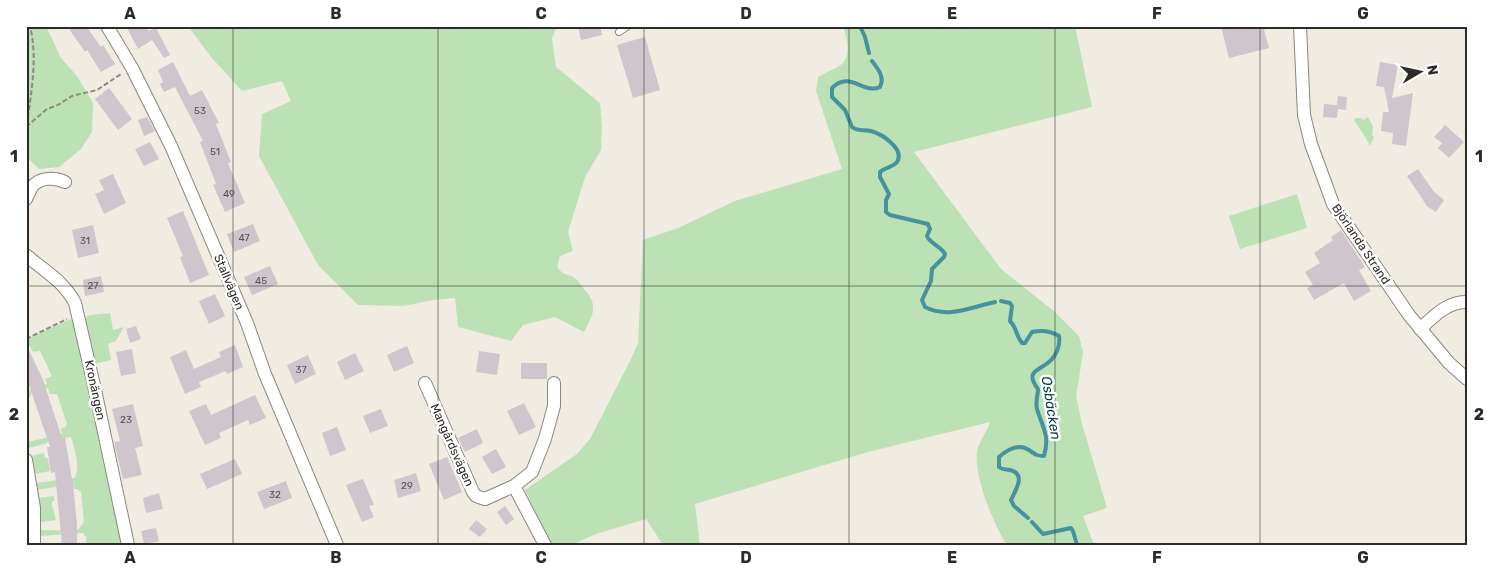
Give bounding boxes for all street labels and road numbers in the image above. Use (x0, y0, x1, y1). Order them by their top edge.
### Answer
street label: Björlanda Strand (1329, 201, 1393, 287)
street label: Stallvägen (211, 252, 247, 312)
street label: Kronängen (82, 359, 108, 421)
street label: Mangårdsvägen (428, 402, 476, 488)

